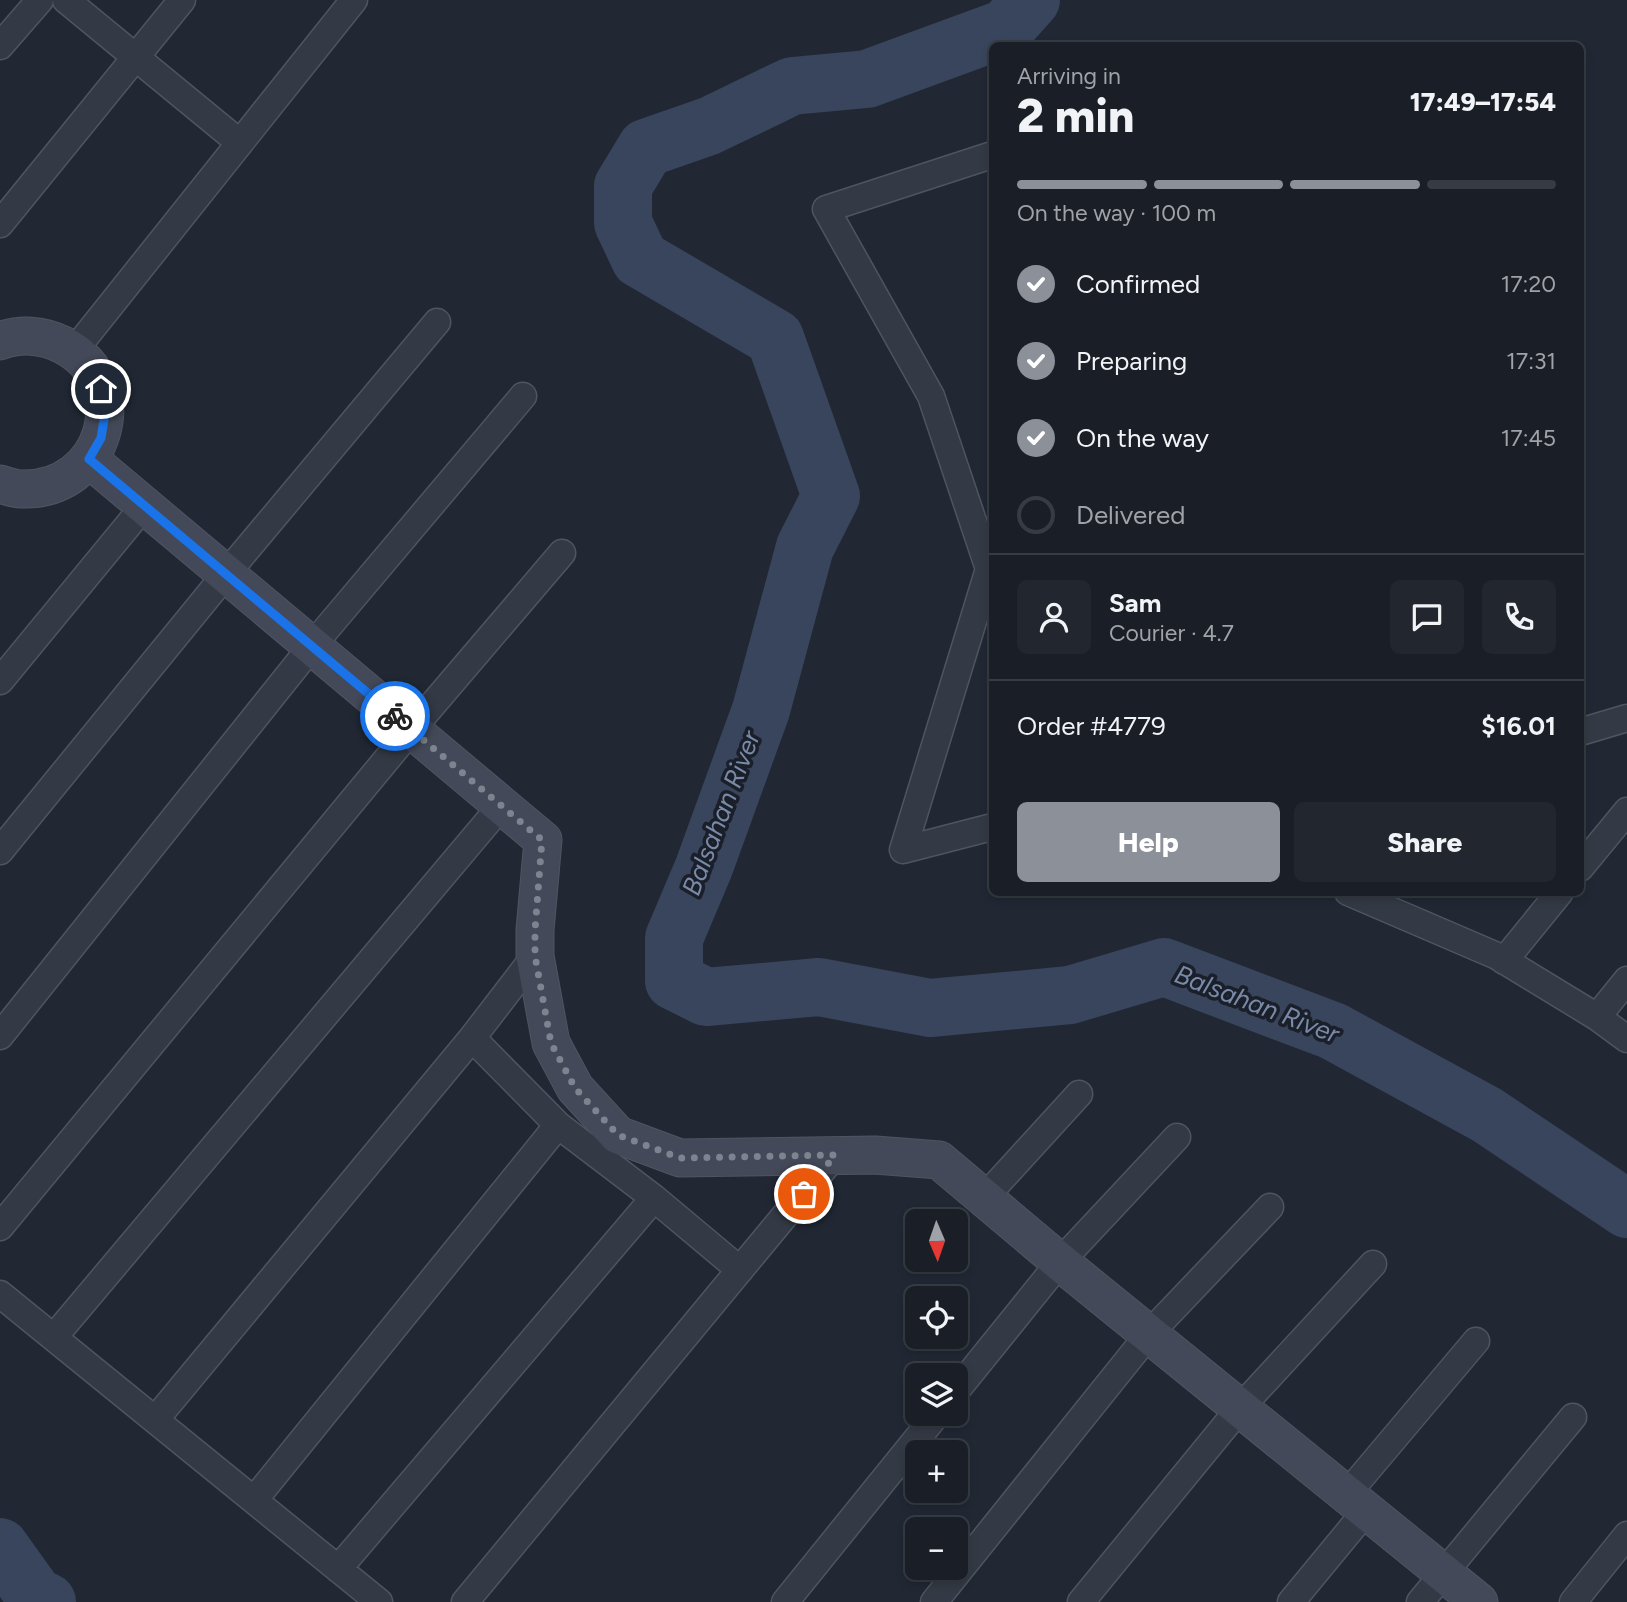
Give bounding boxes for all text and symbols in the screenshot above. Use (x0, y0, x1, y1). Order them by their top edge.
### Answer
text: Arriving in (1017, 62, 1121, 90)
text: 17:49–17:54 (1410, 86, 1556, 118)
text: 2 min (1017, 88, 1134, 144)
text: On the way · 100 m (1017, 199, 1216, 227)
icon: check (1017, 265, 1055, 303)
text: Confirmed (1076, 268, 1200, 300)
text: 17:20 (1501, 270, 1556, 298)
icon: check (1017, 342, 1055, 380)
text: Preparing (1076, 345, 1187, 377)
text: 17:31 (1506, 347, 1556, 375)
pin (71, 359, 131, 419)
icon: home (82, 370, 120, 408)
icon: check (1017, 419, 1055, 457)
text: On the way (1076, 422, 1209, 454)
text: 17:45 (1501, 424, 1556, 452)
text: Delivered (1076, 499, 1185, 531)
button: person (1017, 580, 1091, 654)
button: chat (1390, 580, 1464, 654)
button: phone (1482, 580, 1556, 654)
text: Sam (1109, 587, 1161, 619)
text: Courier · 4.7 (1109, 619, 1234, 647)
courier (360, 681, 430, 751)
icon: bike (376, 697, 414, 735)
text: Order #4779 (1017, 710, 1166, 742)
text: $16.01 (1481, 710, 1556, 742)
water label: Balsahan River (675, 725, 767, 900)
button: Help (1017, 802, 1280, 882)
button: Share (1294, 802, 1556, 882)
water label: Balsahan River (1170, 958, 1345, 1050)
pin (774, 1164, 834, 1224)
icon: bag (785, 1175, 823, 1213)
north arrow (905, 1209, 968, 1272)
map controls (905, 1209, 968, 1580)
button: locate (905, 1286, 968, 1349)
button: layers (905, 1363, 968, 1426)
button: + (905, 1440, 968, 1503)
button: − (905, 1517, 968, 1580)

